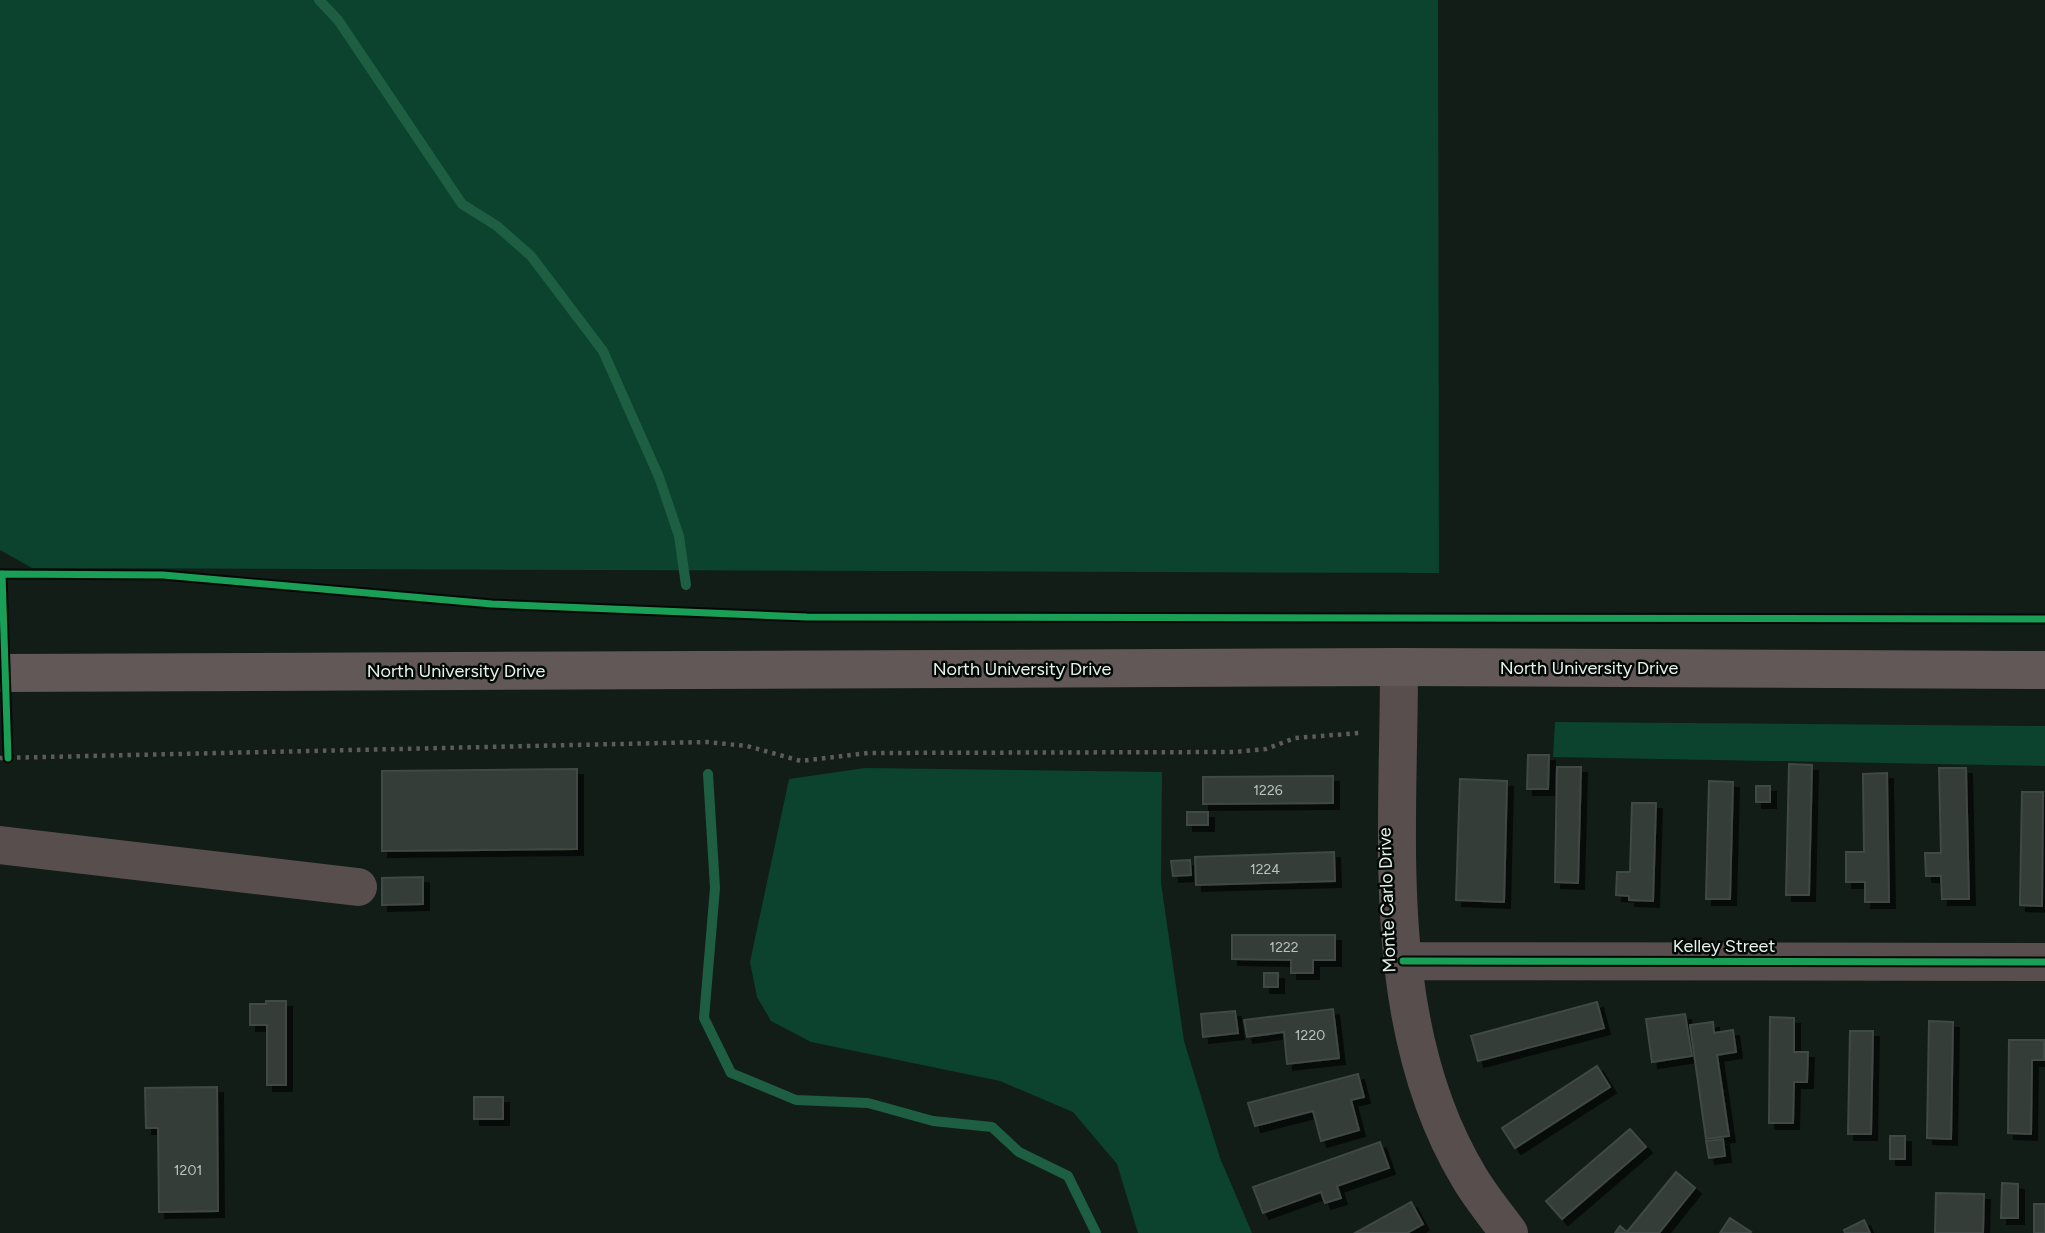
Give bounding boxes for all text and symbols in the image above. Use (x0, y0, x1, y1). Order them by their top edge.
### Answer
street label: North University Drive (1500, 657, 1678, 679)
street label: North University Drive (933, 658, 1111, 680)
street label: North University Drive (367, 660, 545, 682)
house number: 1226 (1253, 782, 1283, 799)
street label: Monte Carlo Drive (1373, 827, 1401, 973)
house number: 1224 (1250, 861, 1280, 878)
street label: Kelley Street (1673, 935, 1775, 957)
house number: 1222 (1269, 939, 1299, 956)
house number: 1220 (1295, 1027, 1325, 1044)
house number: 1201 (174, 1162, 202, 1179)

